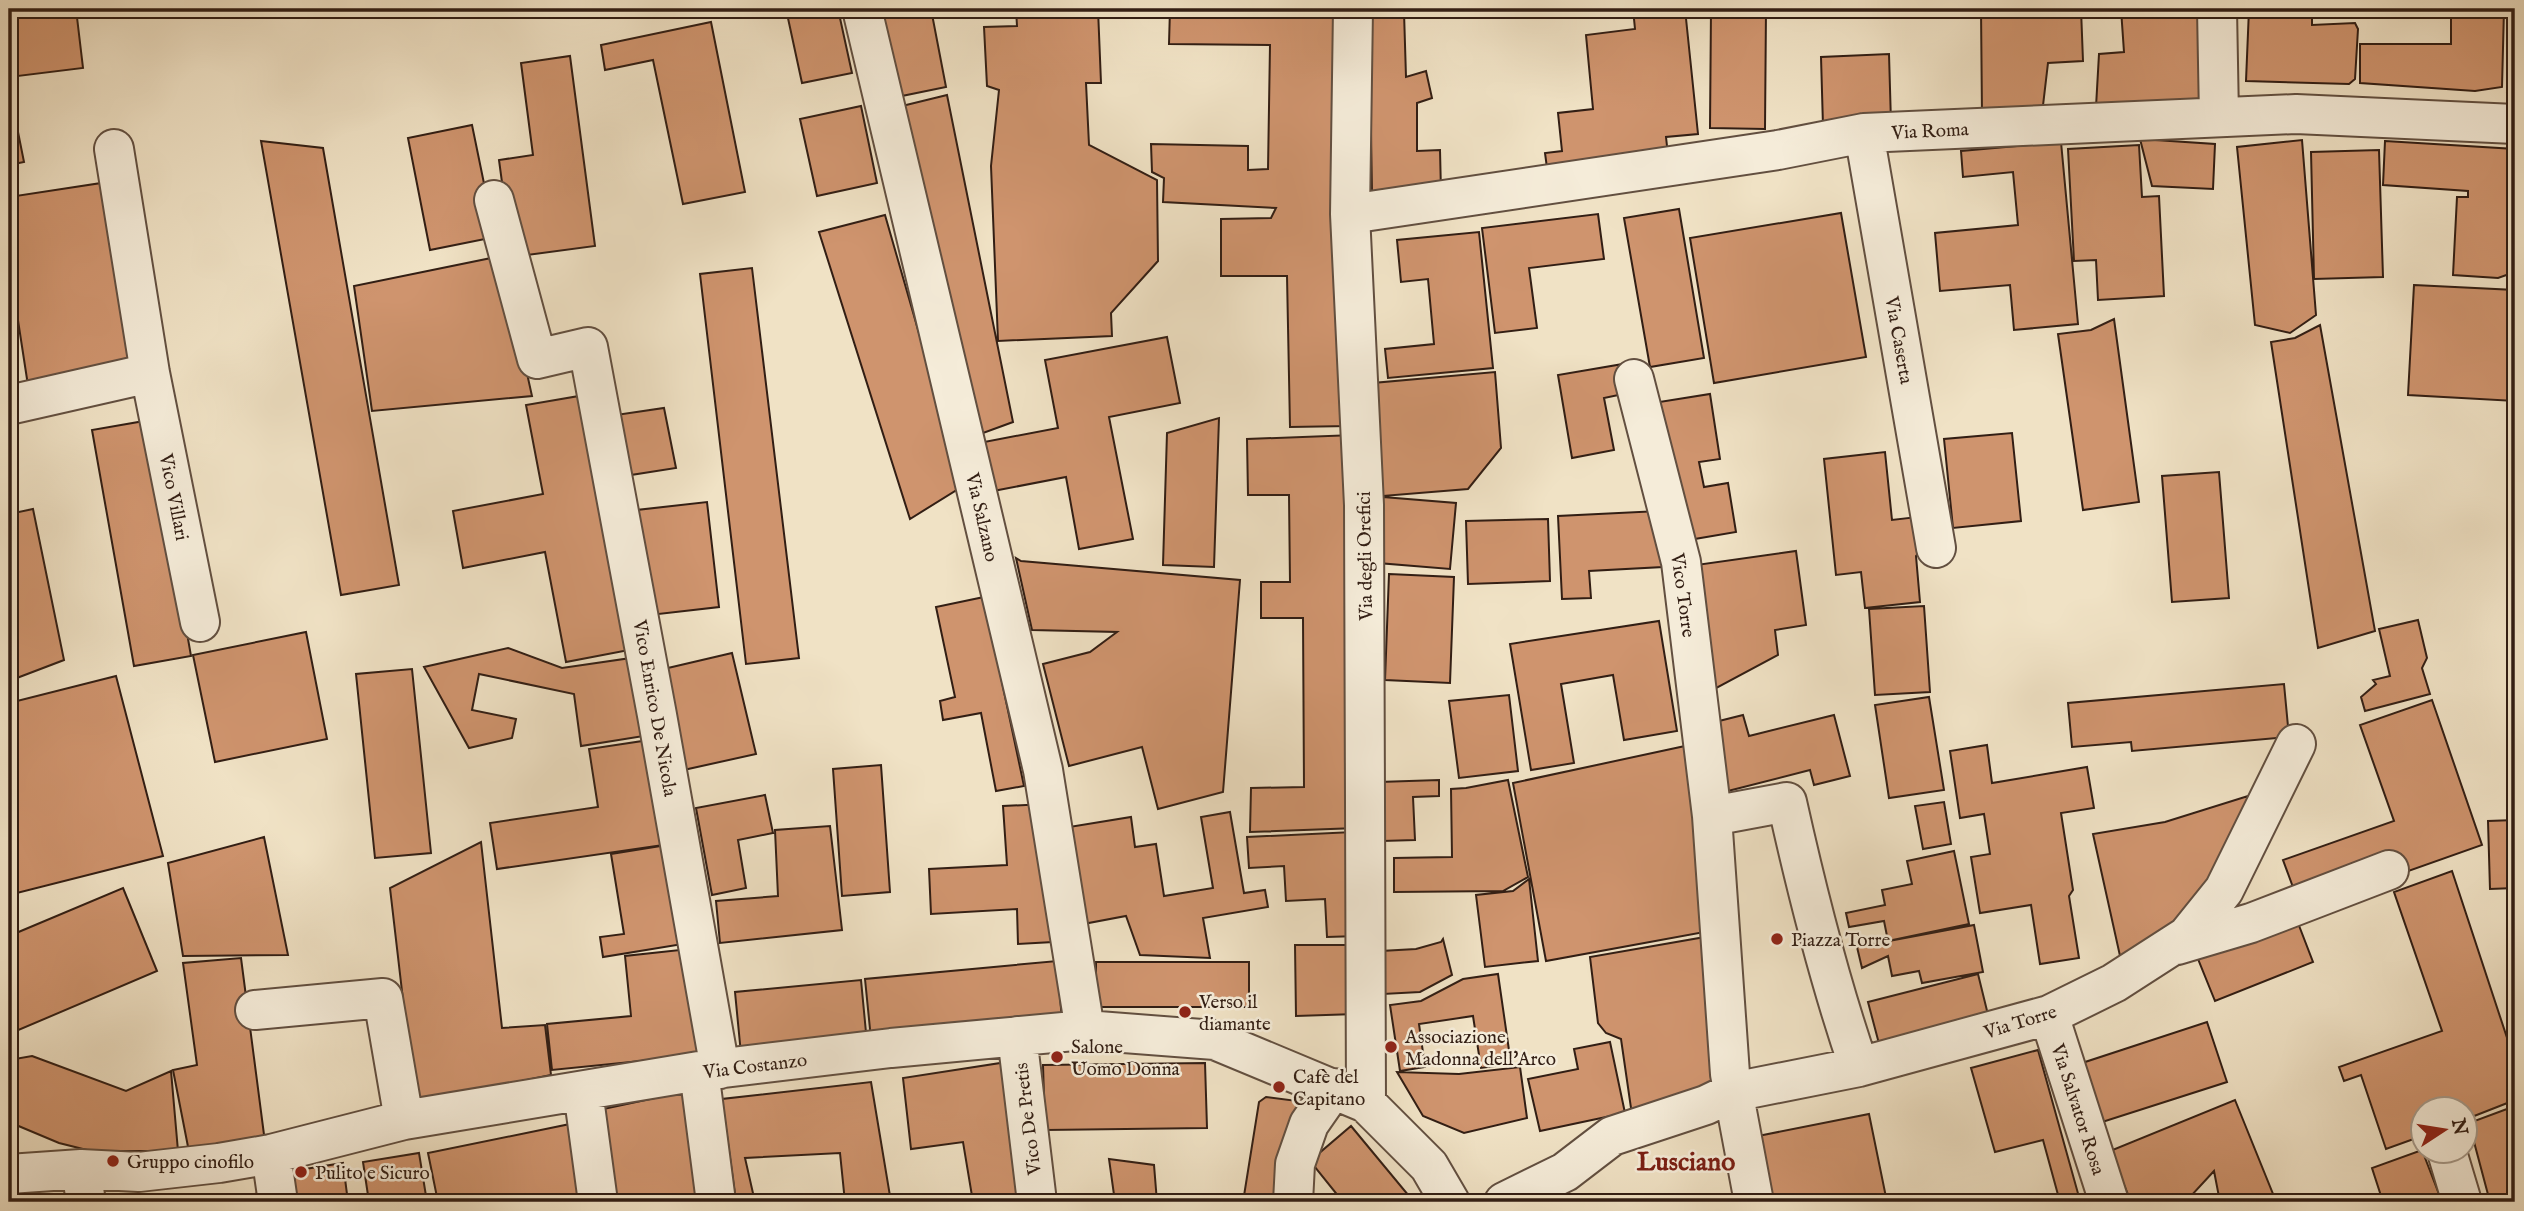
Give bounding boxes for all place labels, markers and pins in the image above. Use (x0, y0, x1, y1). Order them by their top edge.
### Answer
place label: Piazza Torre (1791, 929, 1891, 953)
marker: Piazza Torre (1769, 931, 1785, 947)
place label: Verso il diamante (1198, 991, 1271, 1037)
marker: Verso il diamante (1177, 1004, 1193, 1020)
place label: Associazione Madonna dell'Arco (1404, 1026, 1556, 1072)
place label: Salone Uomo Donna (1071, 1036, 1181, 1082)
marker: Associazione Madonna dell'Arco (1383, 1039, 1399, 1055)
marker: Salone Uomo Donna (1049, 1049, 1065, 1065)
place label: Cafè del Capitano (1293, 1066, 1365, 1112)
marker: Cafè del Capitano (1271, 1079, 1287, 1095)
place label: Gruppo cinofilo (127, 1151, 254, 1175)
marker: Gruppo cinofilo (105, 1153, 121, 1169)
place label: Pulito e Sicuro (315, 1162, 430, 1186)
marker: Pulito e Sicuro (293, 1164, 309, 1180)

